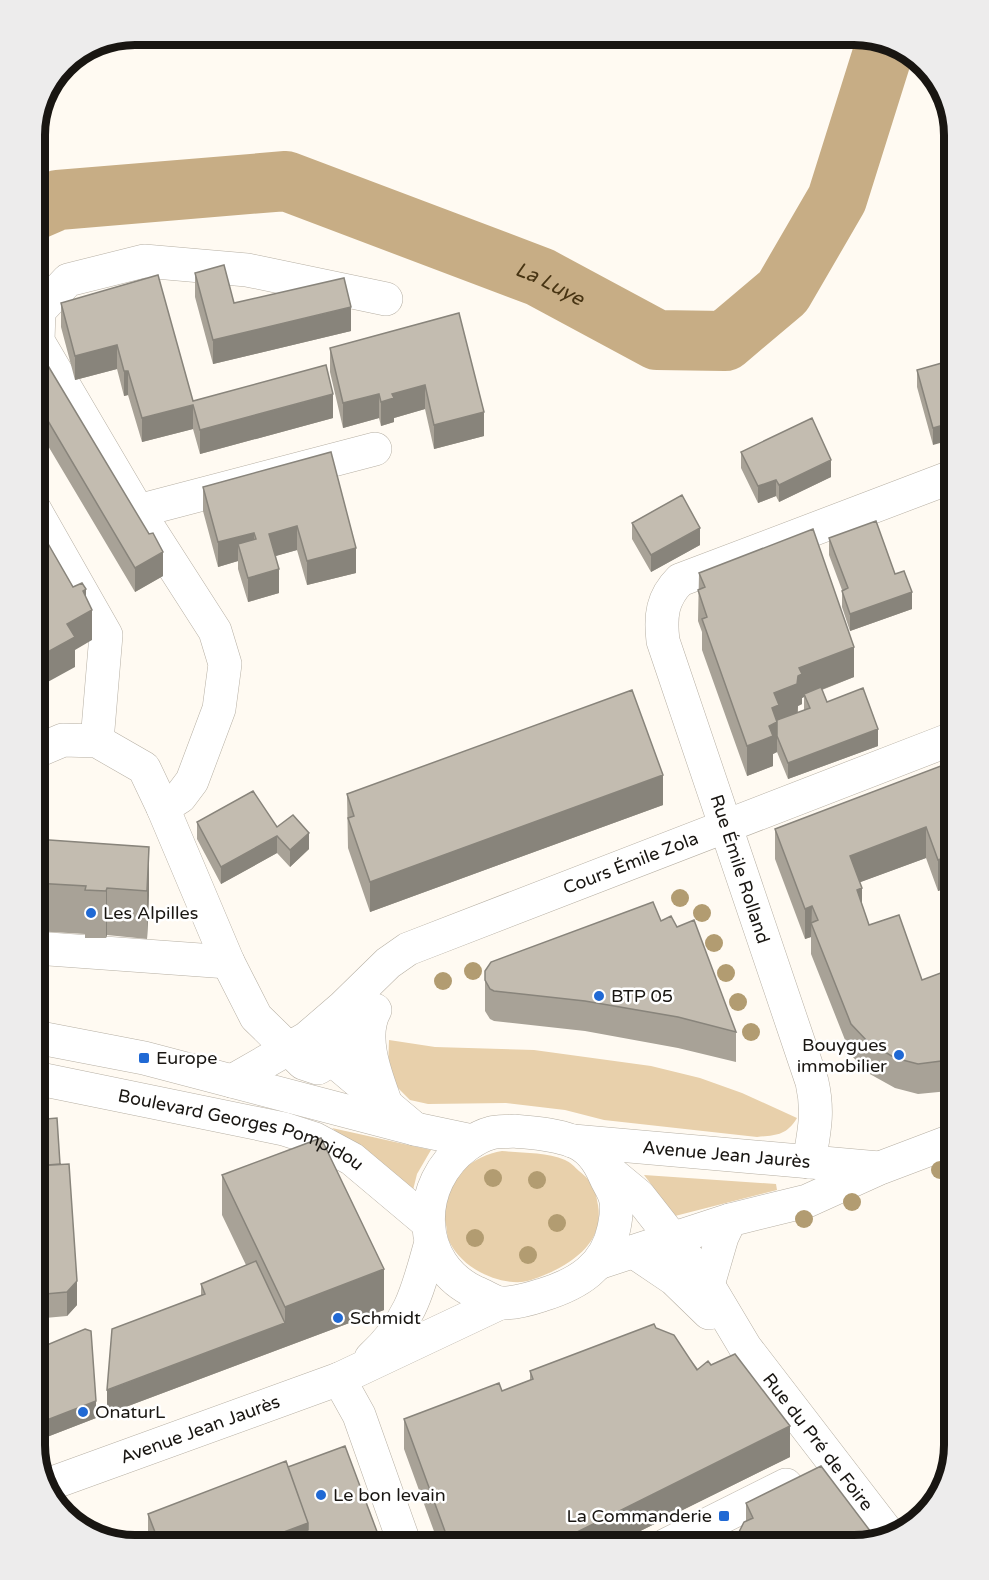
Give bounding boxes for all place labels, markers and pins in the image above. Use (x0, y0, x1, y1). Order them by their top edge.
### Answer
place label: Les Alpilles (103, 902, 198, 924)
marker: Les Alpilles (84, 906, 98, 920)
place label: BTP 05 (611, 985, 673, 1007)
marker: BTP 05 (592, 989, 606, 1003)
place label: Bouygues immobilier (797, 1034, 887, 1077)
place label: Europe (156, 1047, 217, 1069)
marker: Bouygues immobilier (892, 1048, 906, 1062)
marker: Europe (137, 1051, 151, 1065)
place label: Schmidt (350, 1307, 421, 1329)
marker: Schmidt (331, 1311, 345, 1325)
place label: OnaturL (95, 1401, 166, 1423)
marker: OnaturL (76, 1405, 90, 1419)
place label: Le bon levain (333, 1484, 446, 1506)
marker: Le bon levain (314, 1488, 328, 1502)
place label: La Commanderie (566, 1505, 712, 1527)
marker: La Commanderie (717, 1509, 731, 1523)

